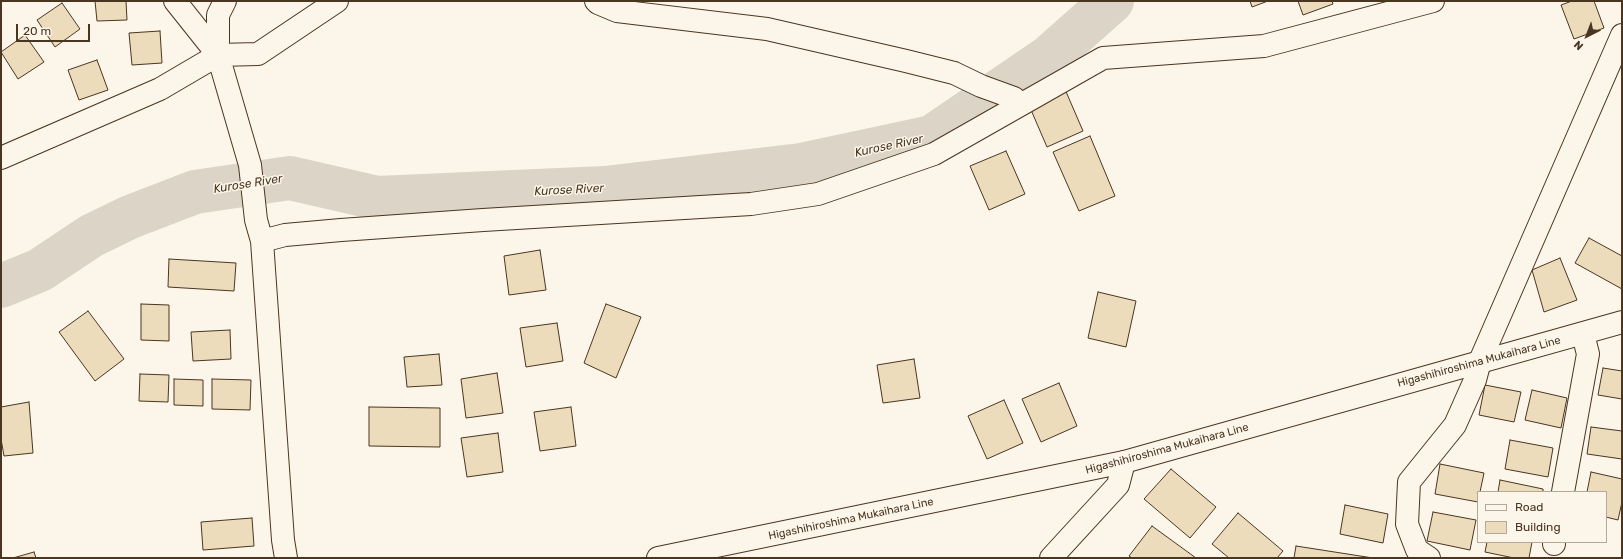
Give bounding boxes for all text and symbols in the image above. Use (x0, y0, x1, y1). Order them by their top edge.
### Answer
scale bar (18, 16, 92, 42)
north arrow (1567, 16, 1607, 56)
text: 20 m (23, 24, 51, 38)
text: N (1571, 38, 1586, 53)
water label: Kurose River (853, 132, 925, 160)
water label: Kurose River (212, 171, 284, 197)
water label: Kurose River (534, 181, 604, 199)
street label: Higashihiroshima Mukaihara Line (1396, 334, 1562, 390)
street label: Higashihiroshima Mukaihara Line (1084, 421, 1250, 477)
legend (1477, 491, 1607, 543)
street label: Higashihiroshima Mukaihara Line (767, 495, 935, 543)
text: Road (1515, 500, 1543, 514)
text: Building (1515, 520, 1561, 534)

